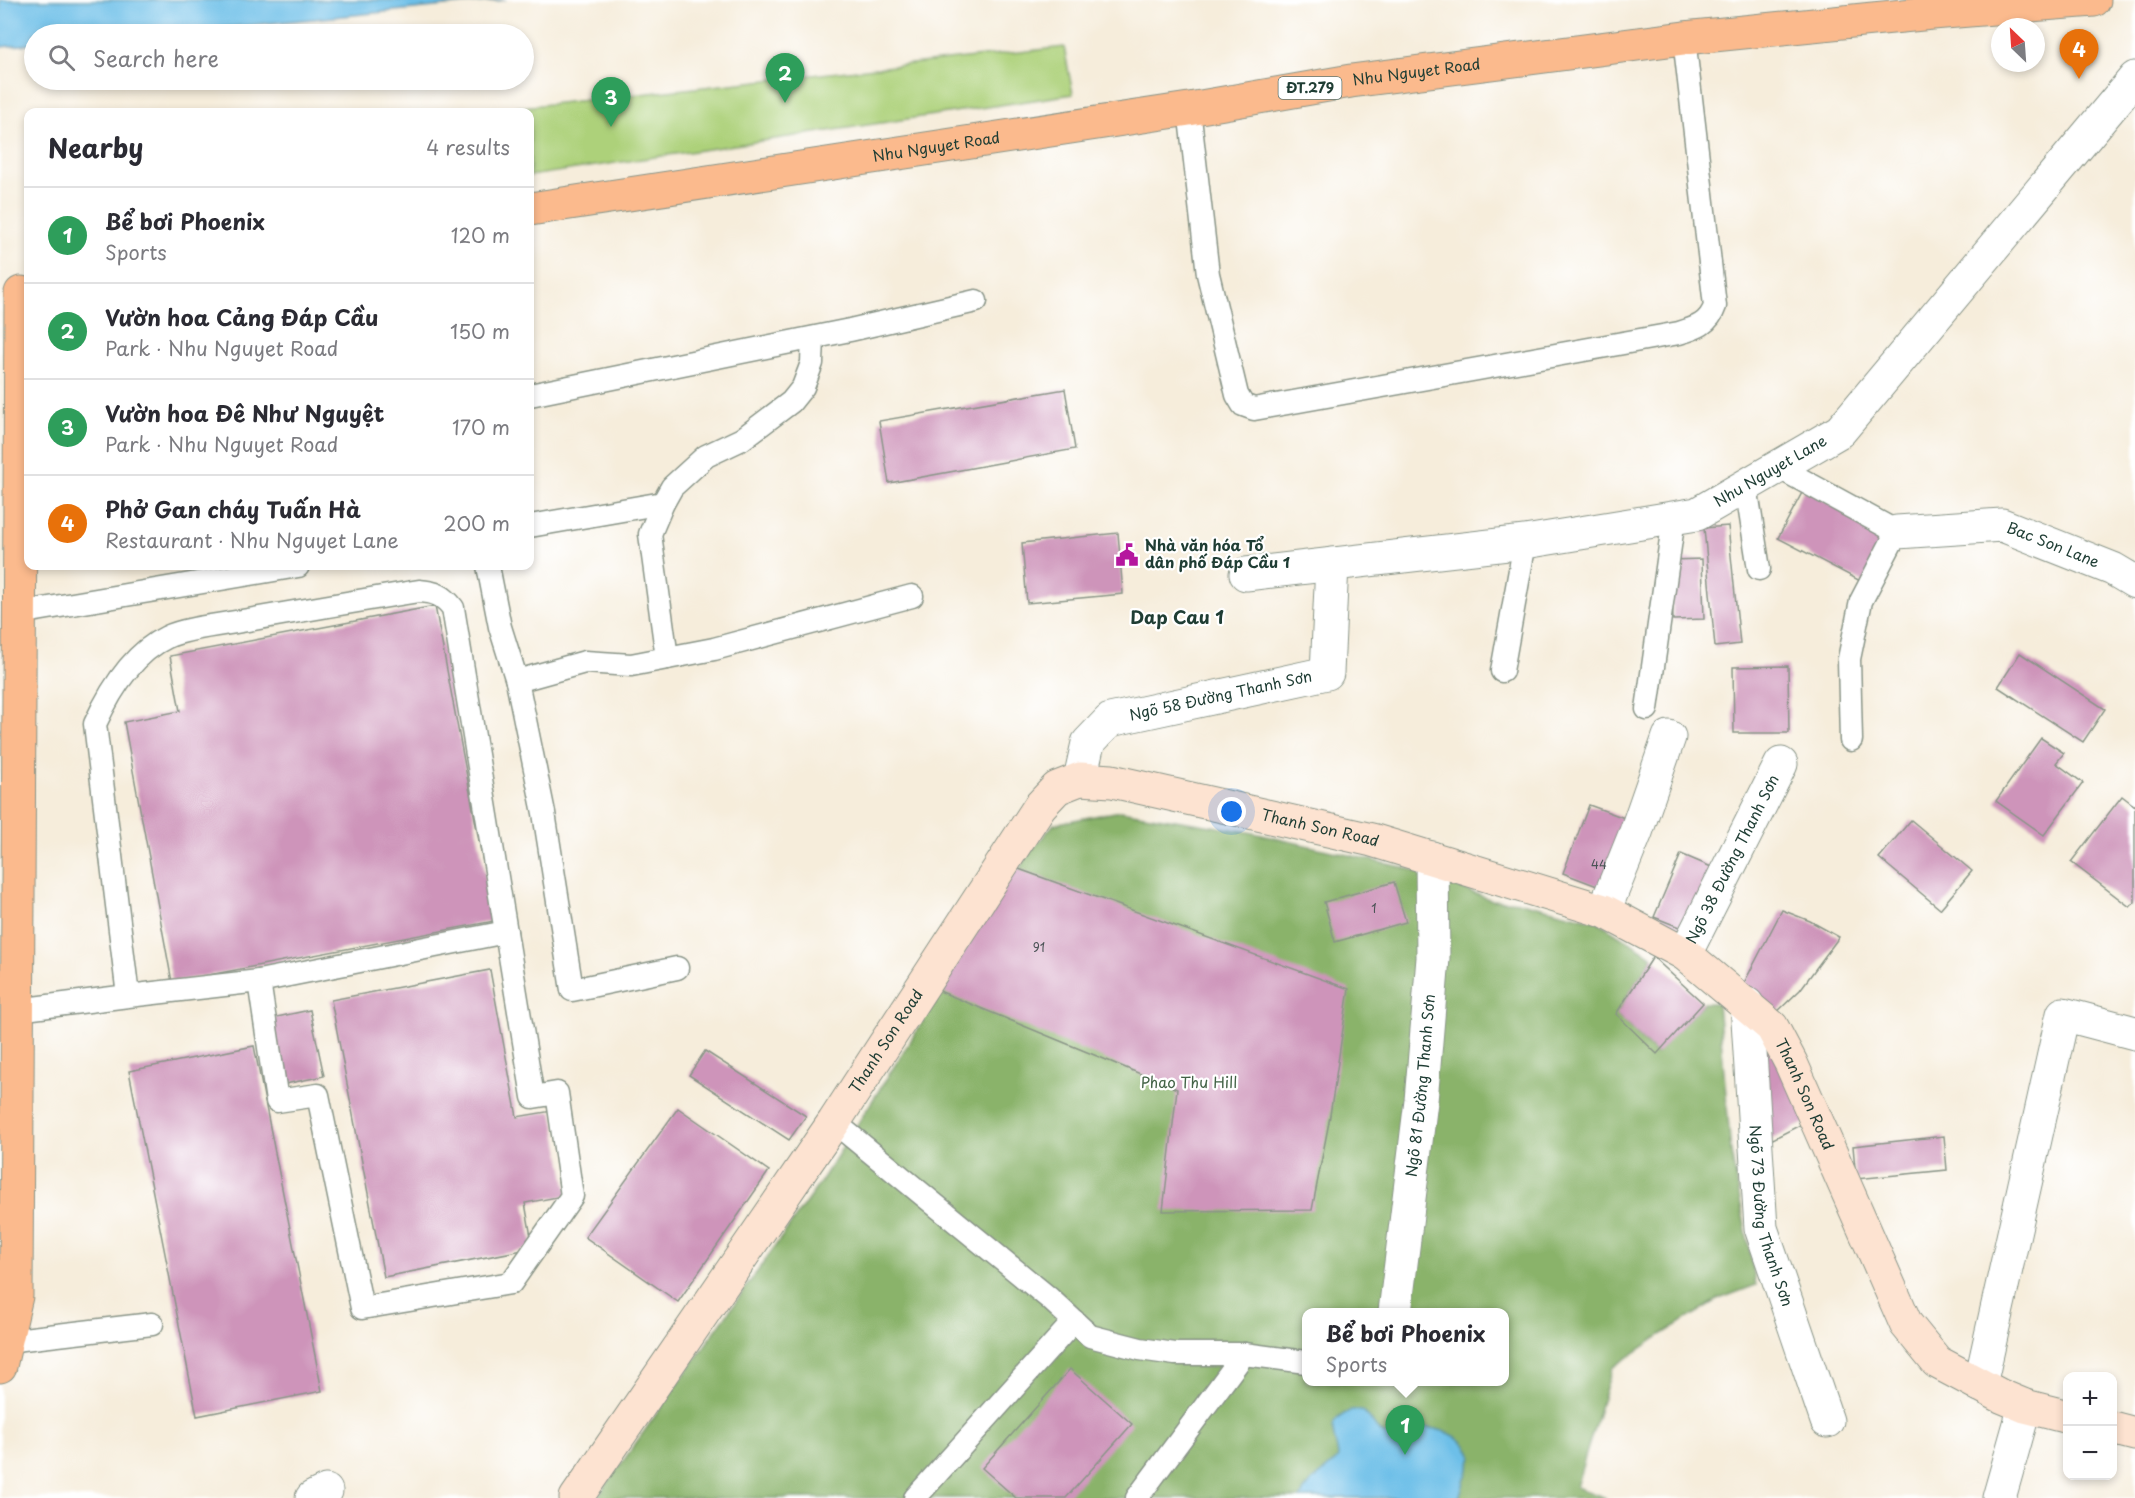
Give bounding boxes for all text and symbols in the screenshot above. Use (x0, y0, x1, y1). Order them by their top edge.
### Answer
north arrow (1991, 18, 2045, 72)
search box (24, 24, 534, 90)
pin: 4 (2060, 29, 2098, 79)
icon: search (45, 41, 78, 74)
text: Search here (93, 41, 219, 74)
street label: Nhu Nguyet Road (1351, 51, 1482, 91)
pin: 2 (766, 54, 804, 103)
road number: ĐT.279 (1278, 77, 1342, 99)
pin: 3 (592, 78, 630, 127)
street label: Nhu Nguyet Road (871, 125, 1001, 167)
text: Nearby (48, 128, 143, 167)
text: 4 results (426, 132, 510, 162)
text: Bể bơi Phoenix (105, 204, 265, 237)
text: 1 (63, 220, 72, 250)
text: 120 m (451, 220, 510, 250)
text: Sports (105, 237, 167, 267)
text: Vườn hoa Cảng Đáp Cầu (105, 300, 379, 333)
text: 2 (60, 316, 75, 346)
text: 150 m (450, 316, 510, 346)
text: Park · Nhu Nguyet Road (105, 333, 338, 363)
text: Vườn hoa Đê Như Nguyệt (105, 396, 384, 429)
text: 3 (61, 412, 74, 442)
text: 170 m (452, 412, 510, 442)
street label: Nhu Nguyet Lane (1709, 428, 1830, 512)
text: Park · Nhu Nguyet Road (105, 429, 338, 459)
text: Phở Gan cháy Tuấn Hà (105, 492, 361, 525)
text: 4 (61, 508, 74, 538)
text: 200 m (443, 508, 510, 538)
street label: Bac Son Lane (2004, 515, 2103, 573)
text: Restaurant · Nhu Nguyet Lane (105, 525, 399, 555)
place label: Nhà văn hóa Tổ dân phố Đáp Cầu 1 (1145, 533, 1290, 573)
public building icon: Nhà văn hóa Tổ dân phố Đáp Cầu 1 (1114, 542, 1140, 568)
district label: Dap Cau 1 (1130, 603, 1224, 630)
street label: Ngõ 58 Đường Thanh Sơn (1127, 664, 1314, 726)
street label: Ngõ 38 Đường Thanh Sơn (1679, 770, 1784, 947)
your location (1217, 797, 1246, 826)
street label: Thanh Son Road (1259, 802, 1382, 852)
house number: 44 (1591, 855, 1607, 873)
house number: 1 (1371, 899, 1377, 917)
house number: 91 (1033, 938, 1045, 956)
street label: Thanh Son Road (843, 984, 928, 1097)
street label: Ngõ 81 Đường Thanh Sơn (1399, 993, 1440, 1178)
street label: Thanh Son Road (1770, 1034, 1841, 1153)
park label: Phao Thu Hill (1141, 1070, 1237, 1093)
street label: Ngõ 73 Đường Thanh Sơn (1745, 1124, 1800, 1309)
popup (1302, 1308, 1509, 1386)
text: Bể bơi Phoenix (1326, 1316, 1485, 1349)
text: Sports (1326, 1349, 1387, 1379)
map controls (2063, 1372, 2117, 1480)
button: + (2063, 1372, 2117, 1426)
pin: 1 (1386, 1406, 1424, 1455)
button: − (2063, 1426, 2117, 1480)

